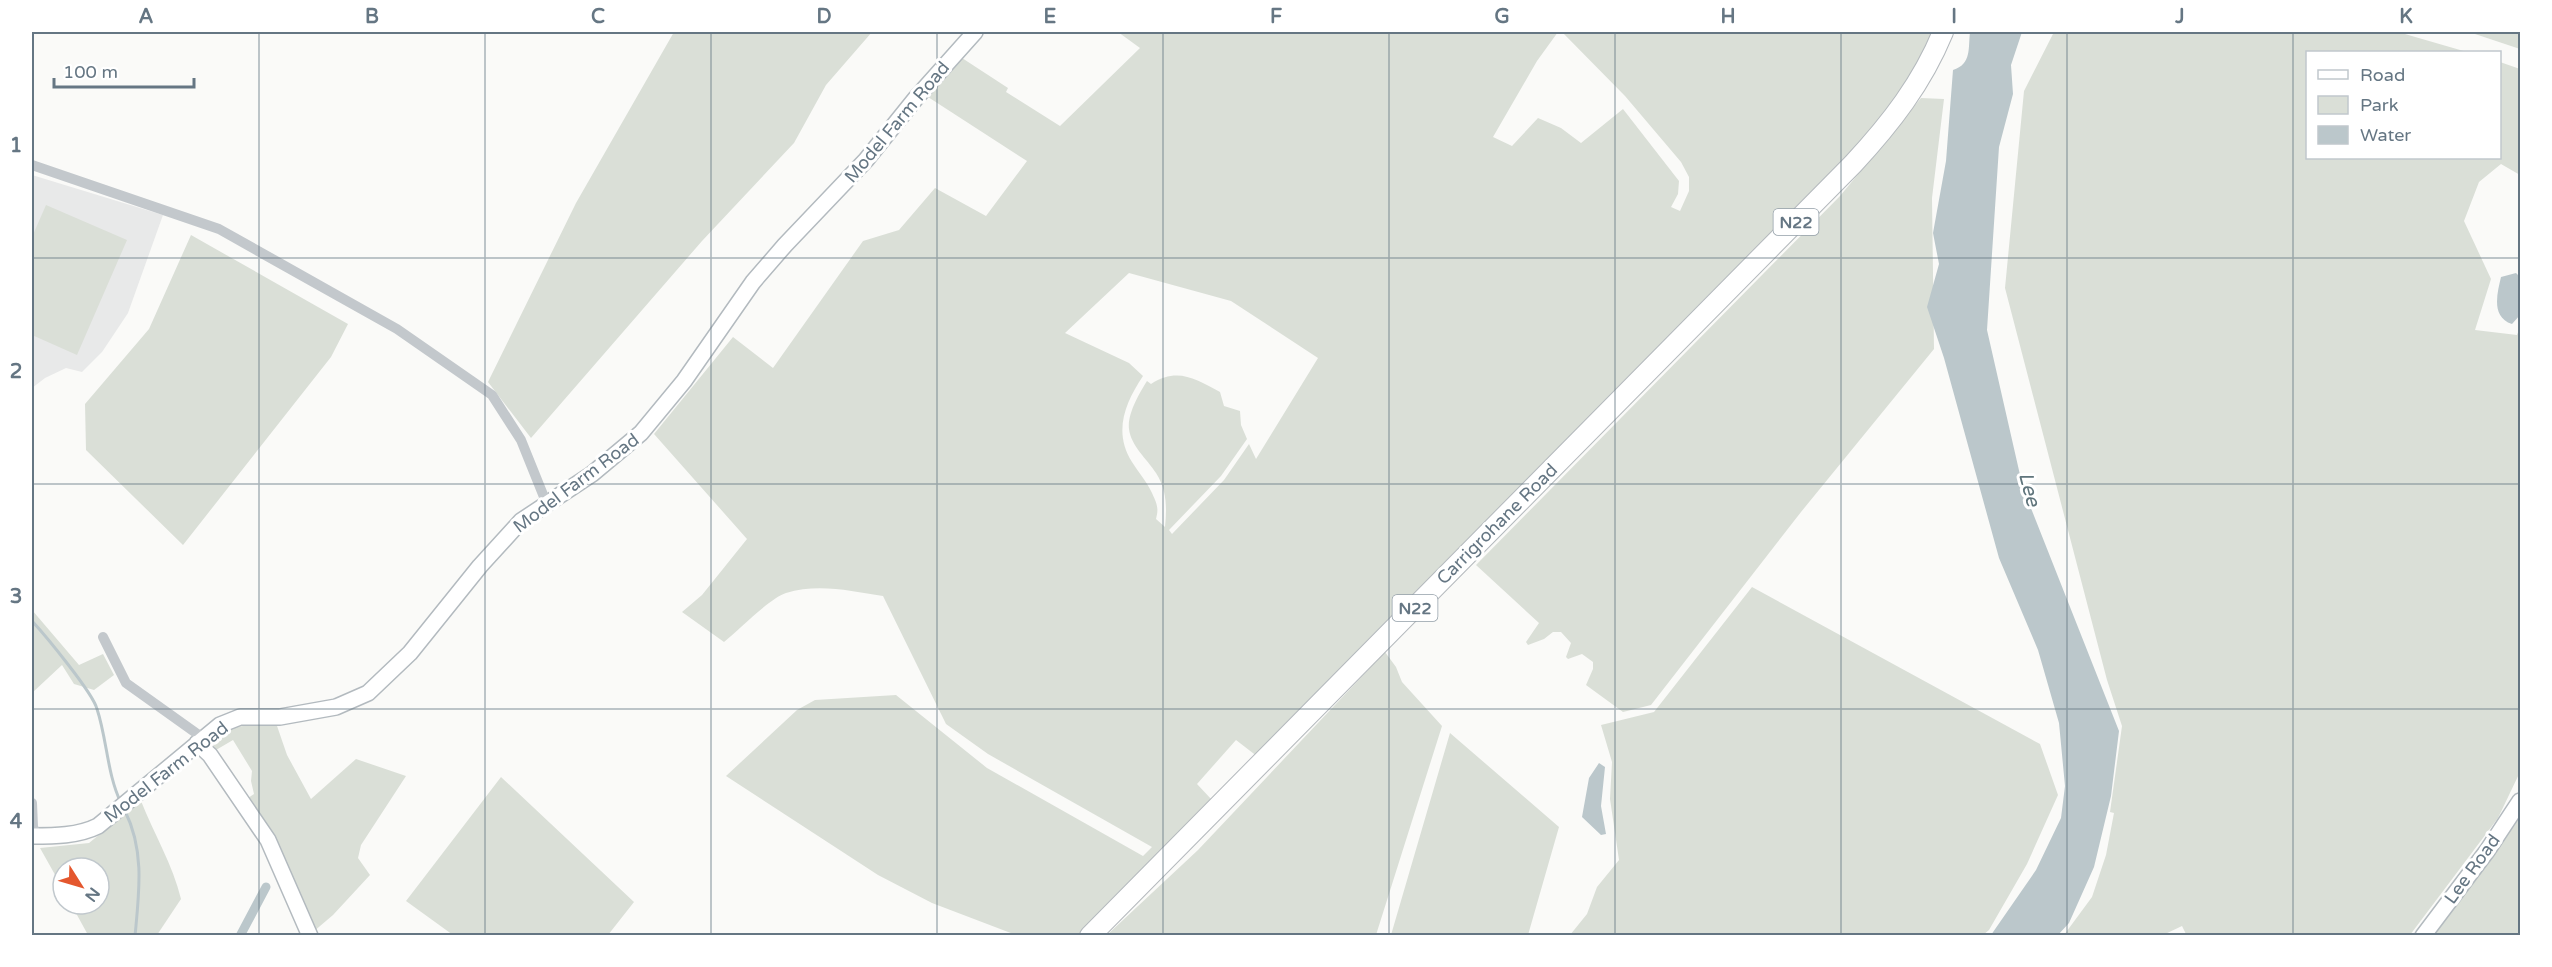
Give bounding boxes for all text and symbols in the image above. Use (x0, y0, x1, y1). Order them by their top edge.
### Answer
text: A (139, 5, 154, 29)
text: B (365, 5, 379, 29)
text: C (591, 5, 605, 29)
text: D (816, 5, 832, 29)
text: E (1044, 5, 1057, 29)
text: F (1270, 5, 1282, 29)
text: G (1494, 5, 1510, 29)
text: H (1720, 5, 1736, 29)
text: I (1951, 5, 1957, 29)
text: J (2174, 5, 2185, 29)
text: K (2399, 5, 2413, 29)
scale bar (54, 51, 194, 89)
legend (2306, 51, 2501, 159)
street label: Model Farm Road (840, 57, 954, 187)
text: 100 m (63, 61, 118, 83)
text: Road (2360, 64, 2405, 86)
text: Park (2360, 94, 2399, 116)
text: Water (2360, 124, 2411, 146)
text: 1 (10, 134, 22, 158)
road number: N22 (1774, 209, 1818, 235)
text: 2 (10, 360, 22, 384)
street label: Model Farm Road (509, 429, 643, 537)
street label: Carrigrohane Road (1432, 459, 1562, 589)
water label: Lee (2013, 470, 2045, 510)
text: 3 (10, 585, 22, 609)
road number: N22 (1392, 595, 1438, 621)
street label: Model Farm Road (99, 717, 233, 827)
text: 4 (10, 810, 23, 834)
street label: Lee Road (2439, 830, 2505, 908)
north arrow (51, 856, 111, 916)
text: N (80, 883, 104, 906)

